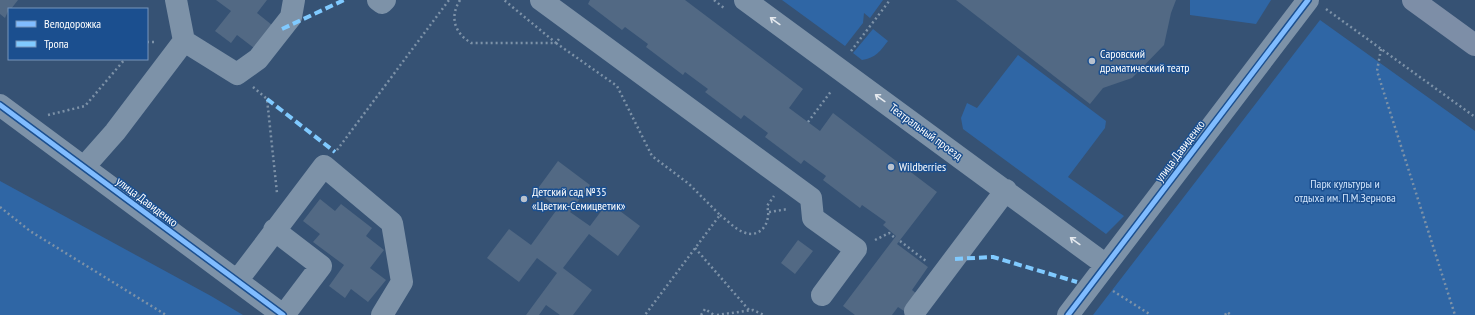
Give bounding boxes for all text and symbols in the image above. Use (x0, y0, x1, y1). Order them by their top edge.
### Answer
legend (8, 8, 148, 60)
text: Велодорожка (44, 16, 101, 31)
one-way arrow (769, 17, 780, 26)
text: Тропа (44, 36, 69, 51)
place label: Саровский драматический театр (1100, 46, 1190, 75)
marker: Саровский драматический театр (1087, 56, 1097, 66)
one-way arrow (874, 94, 885, 102)
street label: Театральный проезд (887, 100, 966, 164)
street label: улица Давиденко (1151, 117, 1208, 185)
place label: Wildberries (899, 159, 946, 174)
marker: Wildberries (886, 162, 896, 172)
street label: улица Давиденко (113, 173, 181, 230)
park label: Парк культуры и отдыха им. П.М.Зернова (1294, 176, 1396, 205)
place label: Детский сад №35 «Цветик-Семицветик» (532, 184, 626, 213)
marker: Детский сад №35 «Цветик-Семицветик» (519, 194, 529, 204)
one-way arrow (1069, 237, 1080, 246)

